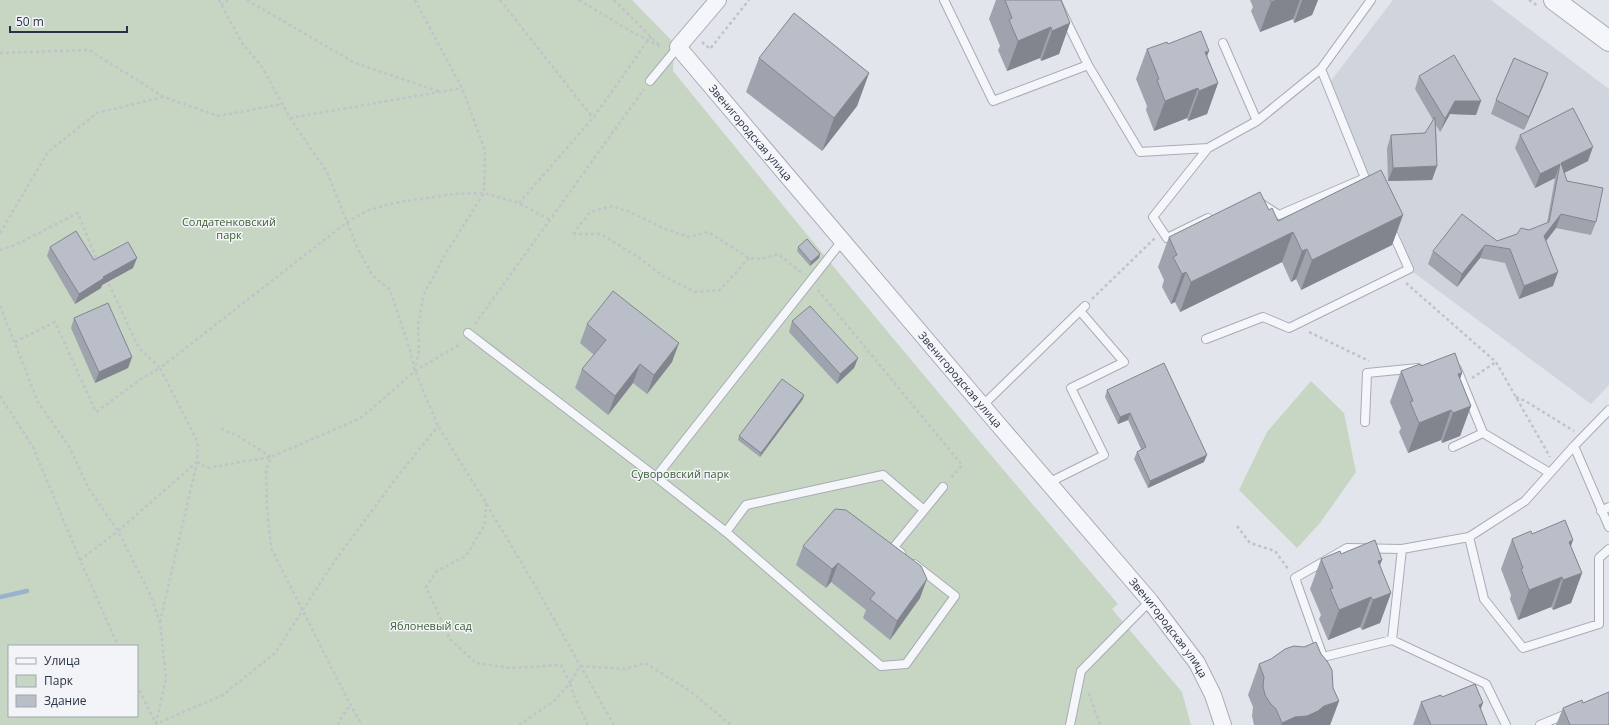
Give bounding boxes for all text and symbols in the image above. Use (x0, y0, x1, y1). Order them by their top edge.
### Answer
scale bar (10, 8, 127, 34)
text: 50 m (16, 13, 44, 30)
street label: Звенигородская улица (706, 81, 796, 184)
park label: Солдатенковский парк (182, 214, 276, 242)
street label: Звенигородская улица (915, 328, 1006, 431)
park label: Суворовский парк (631, 466, 729, 481)
street label: Звенигородская улица (1126, 574, 1211, 680)
park label: Яблоневый сад (390, 618, 473, 633)
legend (8, 645, 138, 717)
text: Улица (44, 652, 80, 669)
text: Парк (44, 672, 74, 689)
text: Здание (44, 692, 87, 709)

